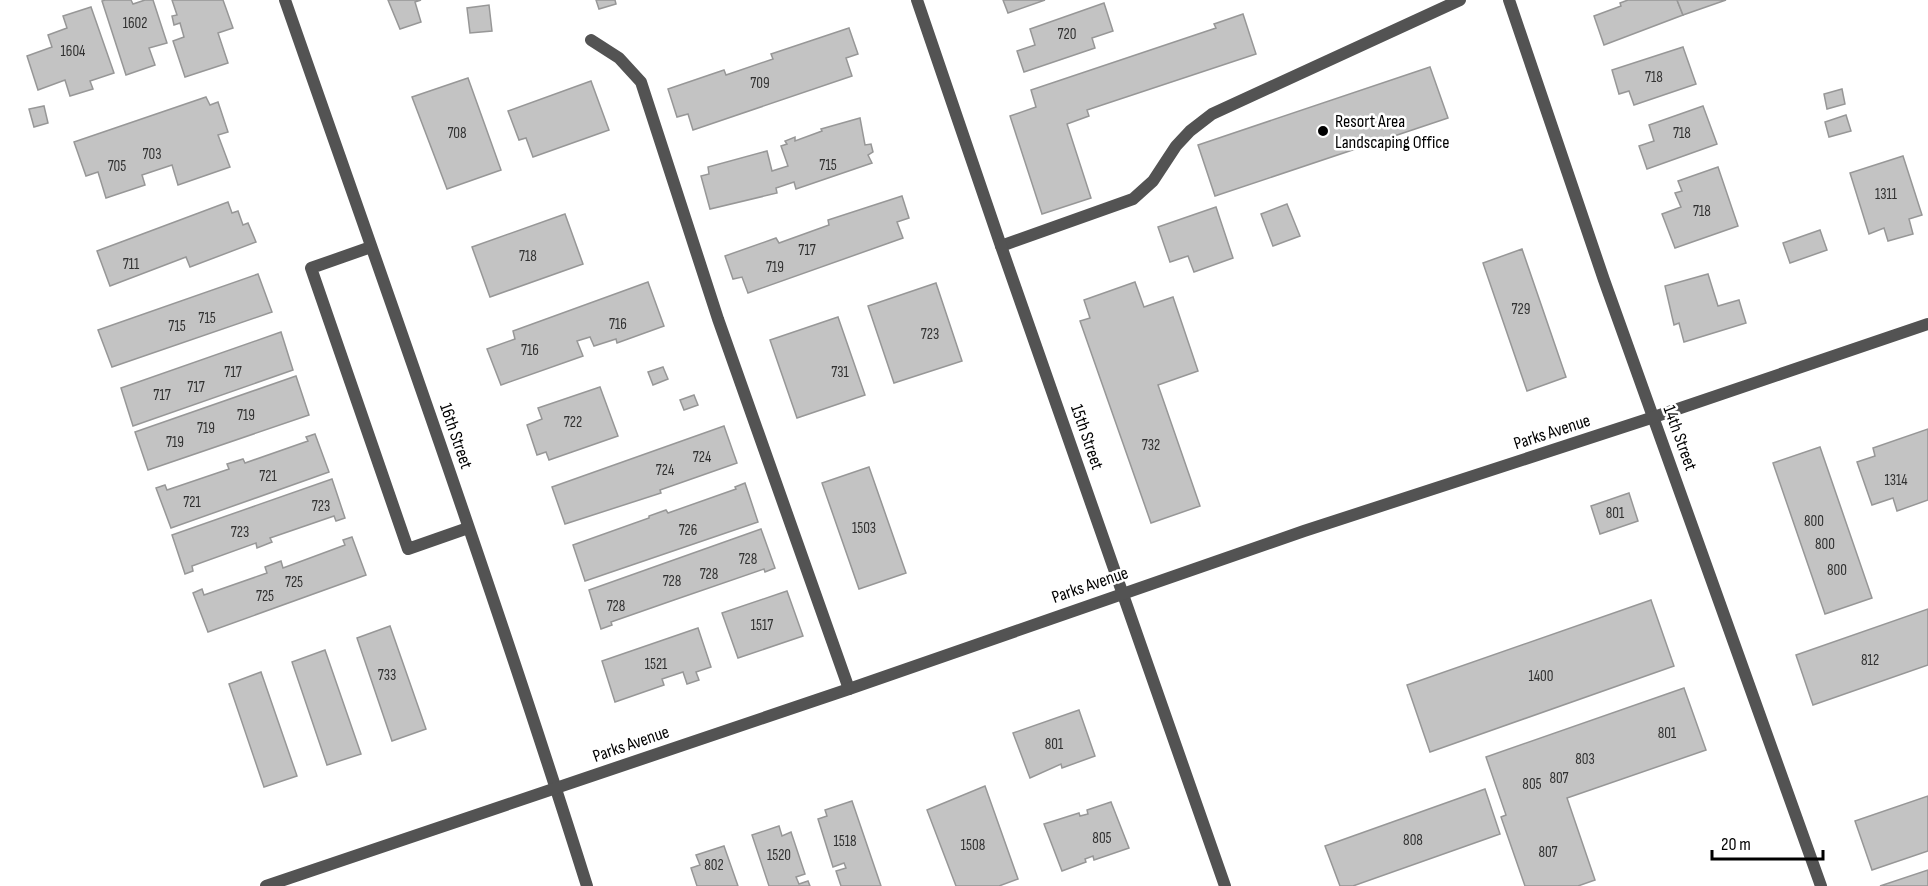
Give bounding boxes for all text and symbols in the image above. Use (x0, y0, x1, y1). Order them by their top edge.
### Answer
house number: 1602 (123, 14, 147, 33)
house number: 720 (1058, 25, 1076, 44)
house number: 1604 (61, 42, 85, 61)
house number: 718 (1645, 68, 1663, 87)
house number: 709 (750, 74, 770, 93)
place label: Resort Area Landscaping Office (1335, 111, 1450, 153)
house number: 708 (447, 124, 467, 143)
marker: Resort Area Landscaping Office (1316, 124, 1330, 138)
house number: 718 (1673, 124, 1691, 143)
house number: 703 (143, 145, 161, 164)
house number: 715 (819, 156, 837, 175)
house number: 705 (108, 157, 126, 176)
house number: 1311 (1875, 185, 1898, 204)
house number: 718 (1693, 202, 1711, 221)
house number: 717 (798, 241, 816, 260)
house number: 718 (519, 247, 537, 266)
house number: 711 (123, 255, 140, 274)
house number: 719 (766, 258, 784, 277)
house number: 729 (1512, 300, 1530, 319)
house number: 715 (198, 309, 216, 328)
house number: 716 (609, 315, 627, 334)
house number: 715 (168, 317, 186, 336)
house number: 723 (921, 325, 939, 344)
house number: 716 (521, 341, 539, 360)
house number: 717 (224, 363, 242, 382)
house number: 731 (831, 363, 850, 382)
house number: 717 (187, 378, 205, 397)
house number: 717 (153, 386, 171, 405)
street label: 16th Street (435, 400, 477, 472)
street label: 15th Street (1066, 402, 1108, 473)
street label: 14th Street (1659, 403, 1702, 474)
house number: 719 (237, 406, 255, 425)
street label: Parks Avenue (1511, 410, 1593, 454)
house number: 722 (564, 413, 582, 432)
house number: 719 (197, 419, 215, 438)
house number: 719 (166, 433, 184, 452)
house number: 732 (1142, 436, 1160, 455)
house number: 724 (693, 448, 711, 467)
house number: 724 (656, 461, 674, 480)
house number: 721 (259, 467, 277, 486)
house number: 1314 (1884, 471, 1908, 490)
house number: 721 (183, 493, 201, 512)
house number: 723 (312, 497, 330, 516)
house number: 801 (1606, 504, 1625, 523)
house number: 800 (1804, 512, 1824, 531)
house number: 1503 (852, 519, 876, 538)
house number: 726 (679, 521, 697, 540)
house number: 723 (231, 523, 249, 542)
house number: 800 (1815, 535, 1835, 554)
house number: 728 (739, 550, 757, 569)
house number: 800 (1827, 561, 1847, 580)
street label: Parks Avenue (1049, 562, 1131, 608)
house number: 728 (700, 565, 718, 584)
house number: 728 (663, 572, 681, 591)
house number: 725 (285, 573, 303, 592)
house number: 725 (256, 587, 274, 606)
house number: 728 (607, 597, 625, 616)
house number: 1517 (751, 616, 773, 635)
house number: 812 (1861, 651, 1879, 670)
house number: 1521 (645, 655, 668, 674)
house number: 733 (378, 666, 396, 685)
house number: 1400 (1529, 667, 1553, 686)
street label: Parks Avenue (590, 721, 672, 767)
house number: 801 (1658, 724, 1677, 743)
house number: 801 (1045, 735, 1064, 754)
house number: 803 (1575, 750, 1595, 769)
house number: 807 (1549, 769, 1569, 788)
house number: 805 (1522, 775, 1542, 794)
scale bar (1712, 823, 1823, 861)
house number: 805 (1092, 829, 1112, 848)
house number: 808 (1403, 831, 1423, 850)
house number: 1518 (833, 832, 857, 851)
text: 20 m (1721, 834, 1751, 855)
house number: 1508 (961, 836, 985, 855)
house number: 807 (1538, 843, 1558, 862)
house number: 1520 (767, 846, 791, 865)
house number: 802 (704, 856, 724, 875)

